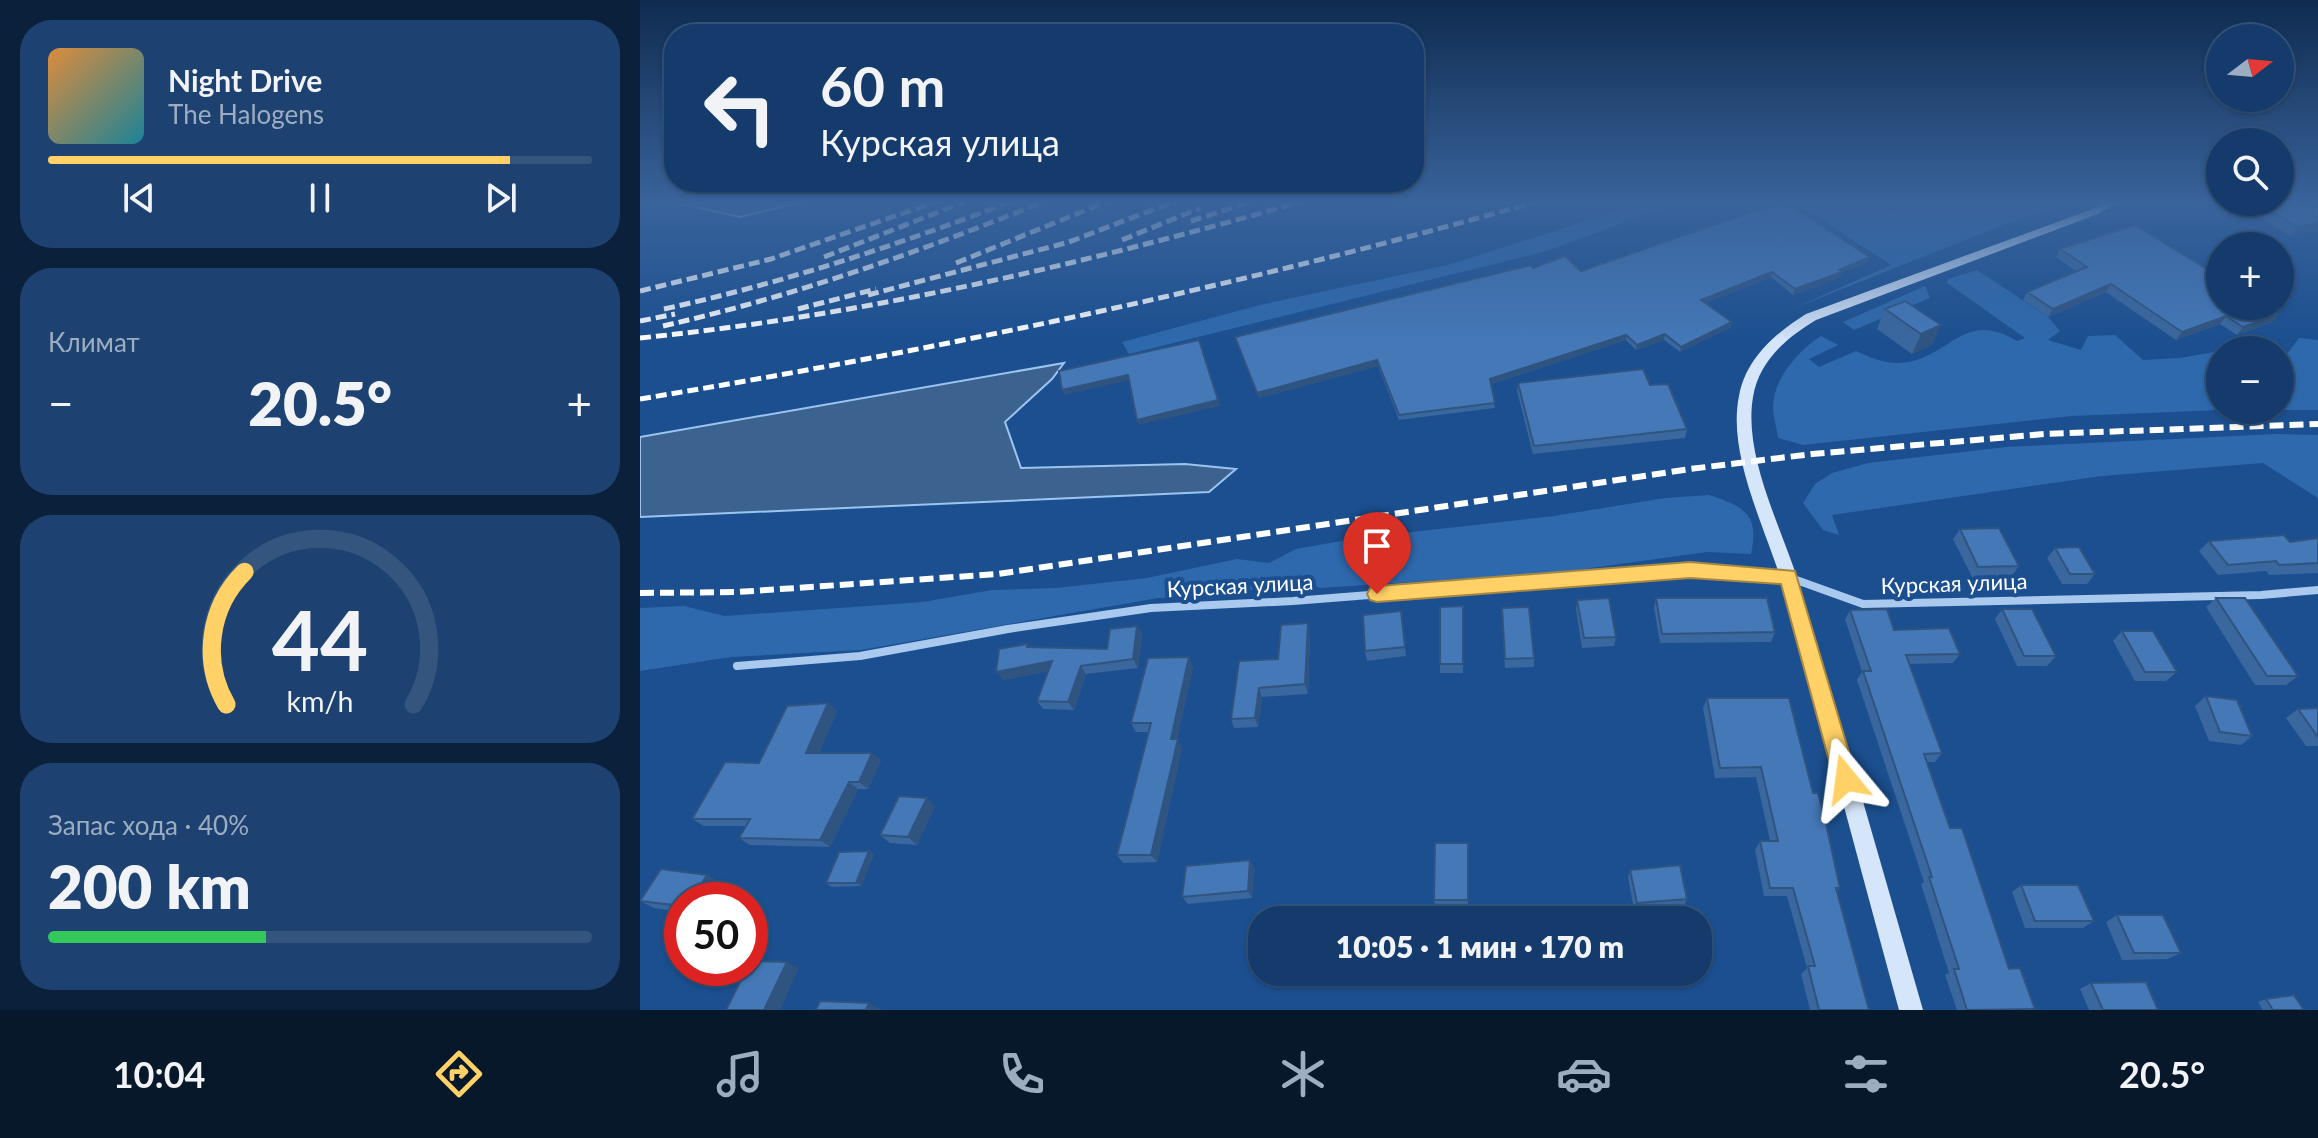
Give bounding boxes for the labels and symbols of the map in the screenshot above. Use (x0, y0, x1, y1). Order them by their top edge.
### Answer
north arrow (2206, 24, 2294, 112)
pin (1343, 512, 1411, 594)
street label: Курская улица (1880, 567, 2028, 599)
street label: Курская улица (1166, 568, 1314, 602)
position arrow (1804, 737, 1888, 821)
speed limit sign: 50 (664, 882, 768, 986)

